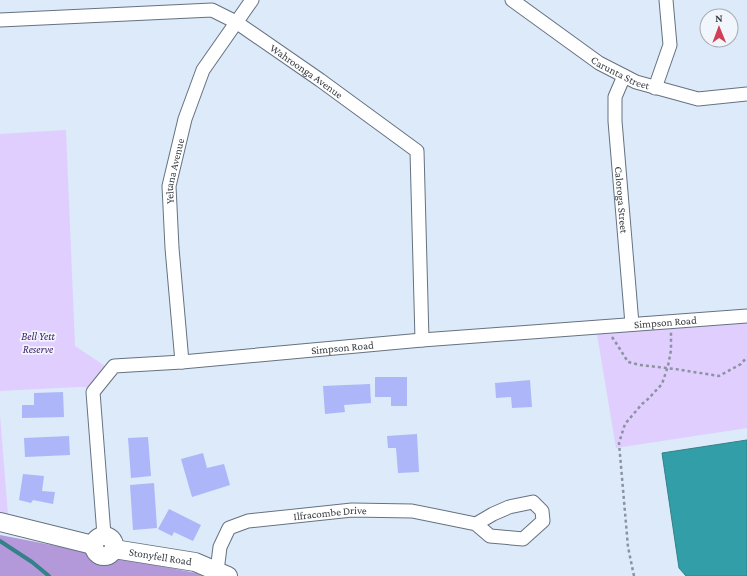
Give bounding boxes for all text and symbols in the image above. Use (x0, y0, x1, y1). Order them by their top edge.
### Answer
north arrow (699, 8, 739, 48)
text: N (715, 12, 723, 24)
street label: Wahroonga Avenue (268, 41, 345, 101)
street label: Carunta Street (589, 53, 651, 92)
street label: Yeltana Avenue (163, 137, 186, 204)
street label: Caloroga Street (613, 166, 630, 234)
street label: Simpson Road (634, 314, 697, 330)
park label: Bell Yett Reserve (21, 330, 55, 355)
street label: Simpson Road (311, 338, 374, 356)
street label: Ilfracombe Drive (293, 504, 367, 522)
street label: Stonyfell Road (128, 545, 193, 567)

